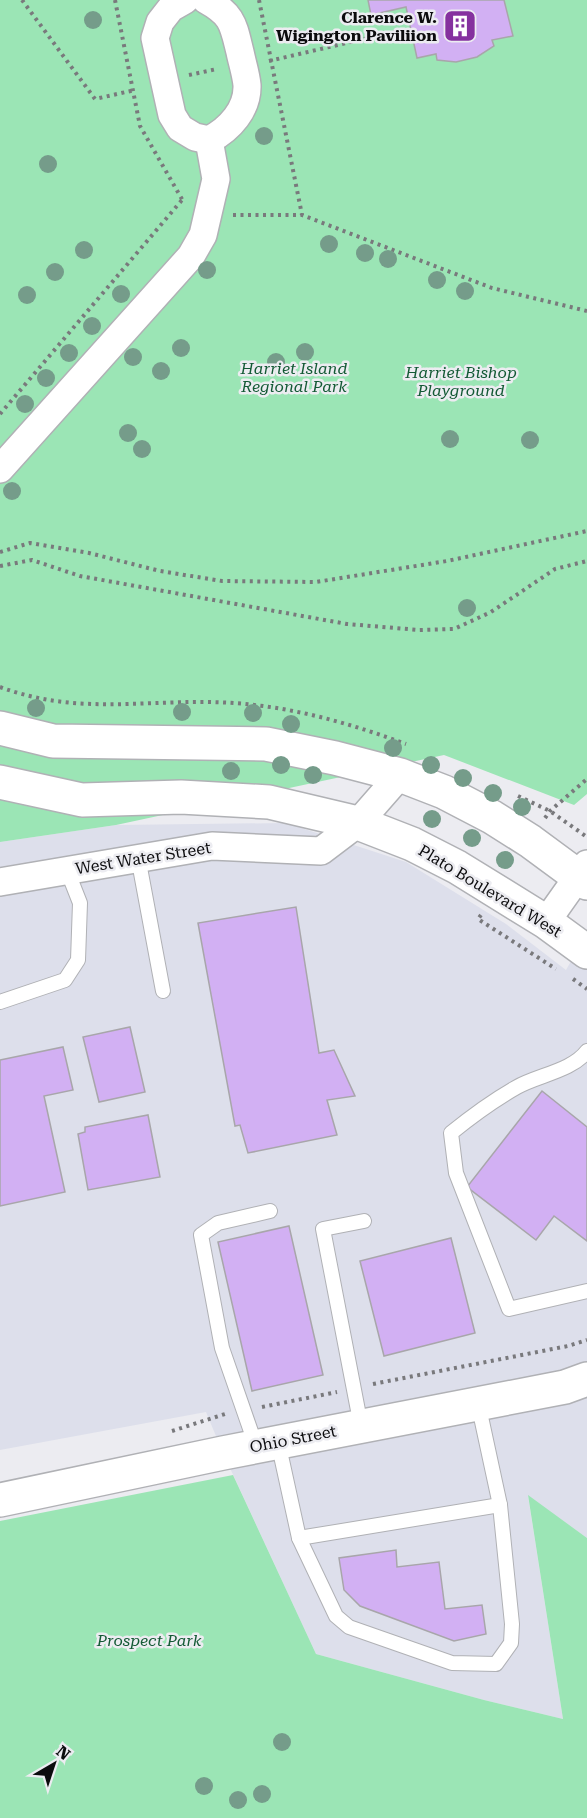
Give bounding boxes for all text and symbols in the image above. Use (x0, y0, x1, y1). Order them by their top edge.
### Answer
place label: Clarence W. Wigington Paviliion (276, 8, 437, 45)
building icon: Clarence W. Wigington Paviliion (442, 8, 478, 44)
park label: Harriet Island Regional Park (240, 359, 347, 396)
park label: Harriet Bishop Playground (404, 363, 517, 400)
street label: West Water Street (74, 838, 212, 878)
street label: Plato Boulevard West (415, 841, 565, 941)
street label: Ohio Street (248, 1421, 338, 1457)
park label: Prospect Park (96, 1631, 202, 1650)
north arrow (24, 1734, 84, 1794)
text: N (52, 1741, 74, 1764)

